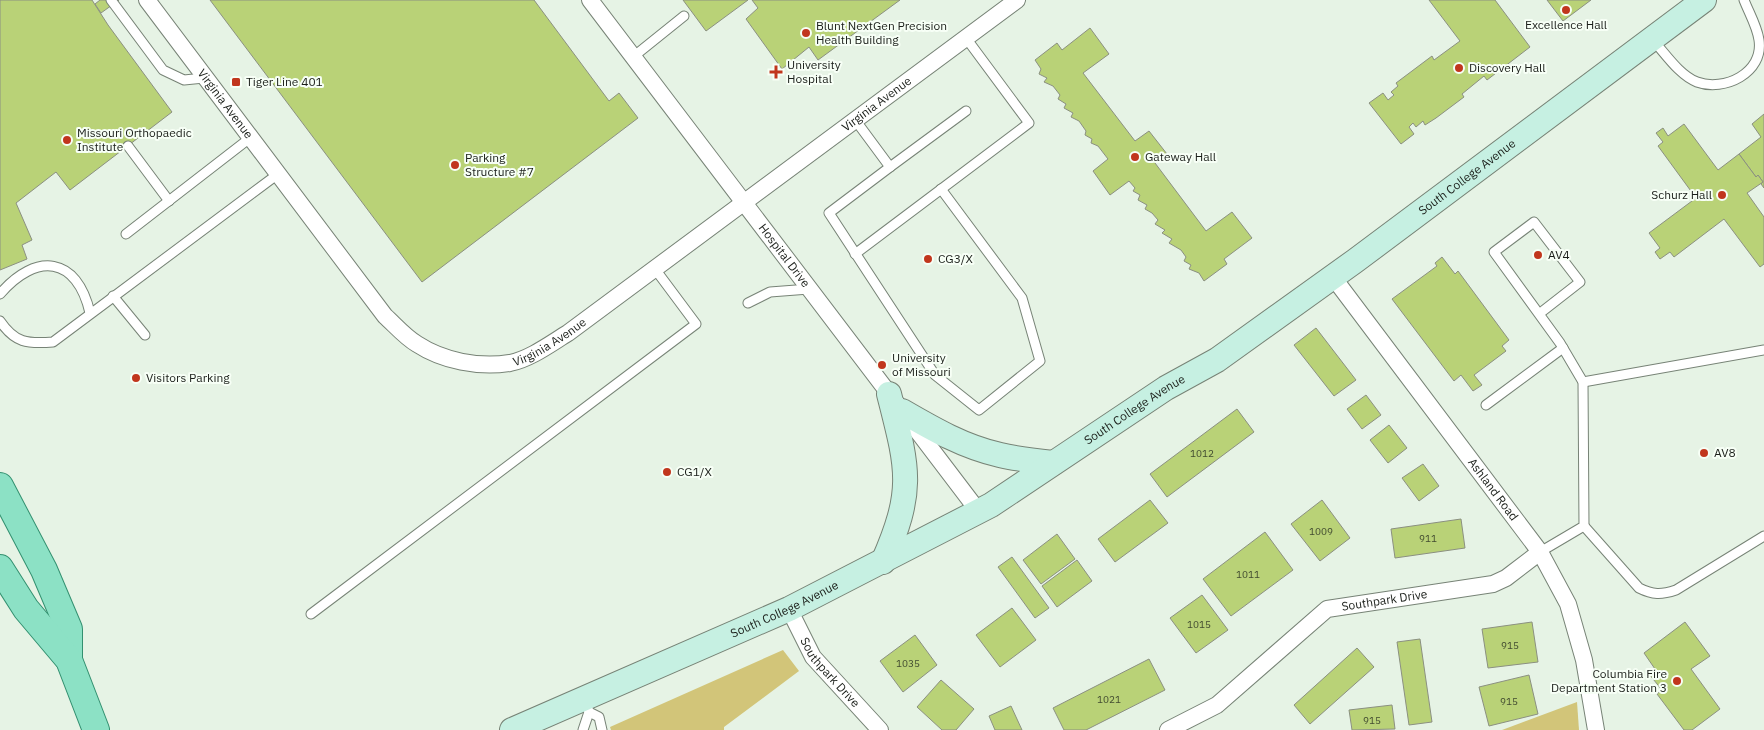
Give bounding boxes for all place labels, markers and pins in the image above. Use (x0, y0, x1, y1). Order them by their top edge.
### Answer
marker: Excellence Hall (1560, 4, 1572, 16)
place label: Excellence Hall (1525, 17, 1607, 32)
place label: Blunt NextGen Precision Health Building (816, 18, 947, 47)
marker: Blunt NextGen Precision Health Building (800, 27, 812, 39)
place label: University Hospital (787, 57, 841, 86)
place label: Discovery Hall (1469, 60, 1546, 75)
marker: Discovery Hall (1453, 62, 1465, 74)
marker: University Hospital (769, 65, 783, 79)
place label: Tiger Line 401 (246, 74, 323, 89)
marker: Tiger Line 401 (230, 76, 242, 88)
place label: Missouri Orthopaedic Institute (77, 125, 192, 154)
marker: Missouri Orthopaedic Institute (61, 134, 73, 146)
place label: Gateway Hall (1145, 149, 1216, 164)
place label: Parking Structure #7 (465, 150, 534, 179)
marker: Gateway Hall (1129, 151, 1141, 163)
marker: Parking Structure #7 (449, 159, 461, 171)
place label: Schurz Hall (1651, 187, 1712, 202)
marker: Schurz Hall (1716, 189, 1728, 201)
place label: AV4 (1548, 247, 1570, 262)
marker: AV4 (1532, 249, 1544, 261)
place label: CG3/X (938, 251, 973, 266)
marker: CG3/X (922, 253, 934, 265)
place label: University of Missouri (892, 350, 951, 379)
marker: University of Missouri (876, 359, 888, 371)
place label: Visitors Parking (146, 370, 230, 385)
marker: Visitors Parking (130, 372, 142, 384)
place label: AV8 (1714, 445, 1736, 460)
marker: AV8 (1698, 447, 1710, 459)
place label: CG1/X (677, 464, 712, 479)
marker: CG1/X (661, 466, 673, 478)
place label: Columbia Fire Department Station 3 (1551, 666, 1667, 695)
marker: Columbia Fire Department Station 3 (1671, 675, 1683, 687)

